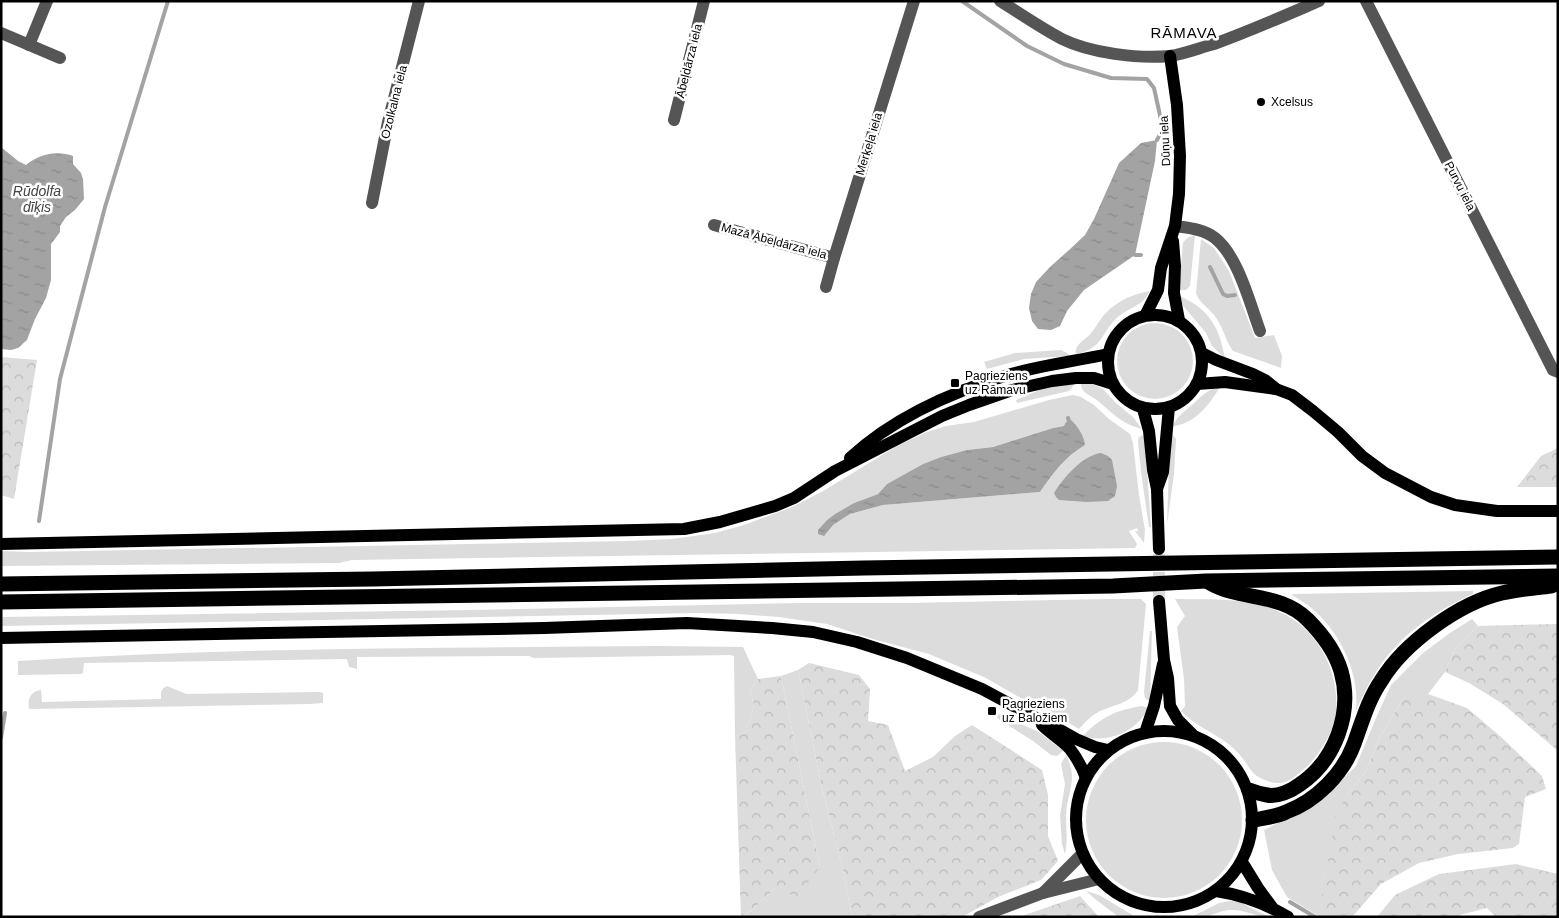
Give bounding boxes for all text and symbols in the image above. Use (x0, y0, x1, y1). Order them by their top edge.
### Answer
street label: Ābeļdārza iela (673, 22, 705, 100)
district label: RĀMAVA (1150, 24, 1218, 41)
street label: Ozolkalna iela (378, 63, 410, 140)
place label: Xcelsus (1271, 95, 1313, 109)
marker: Xcelsus (1255, 96, 1267, 108)
street label: Merķeļa iela (853, 111, 885, 177)
street label: Dūņu iela (1157, 115, 1173, 167)
street label: Purvu iela (1442, 159, 1478, 213)
water label: Rūdolfa dīķis (13, 183, 61, 215)
street label: Mazā Ābeļdārza iela (720, 220, 829, 262)
place label: Pagrieziens uz Rāmavu (965, 369, 1028, 397)
marker: Pagrieziens uz Rāmavu (949, 377, 961, 389)
place label: Pagrieziens uz Baložiem (1002, 697, 1067, 725)
marker: Pagrieziens uz Baložiem (986, 705, 998, 717)

